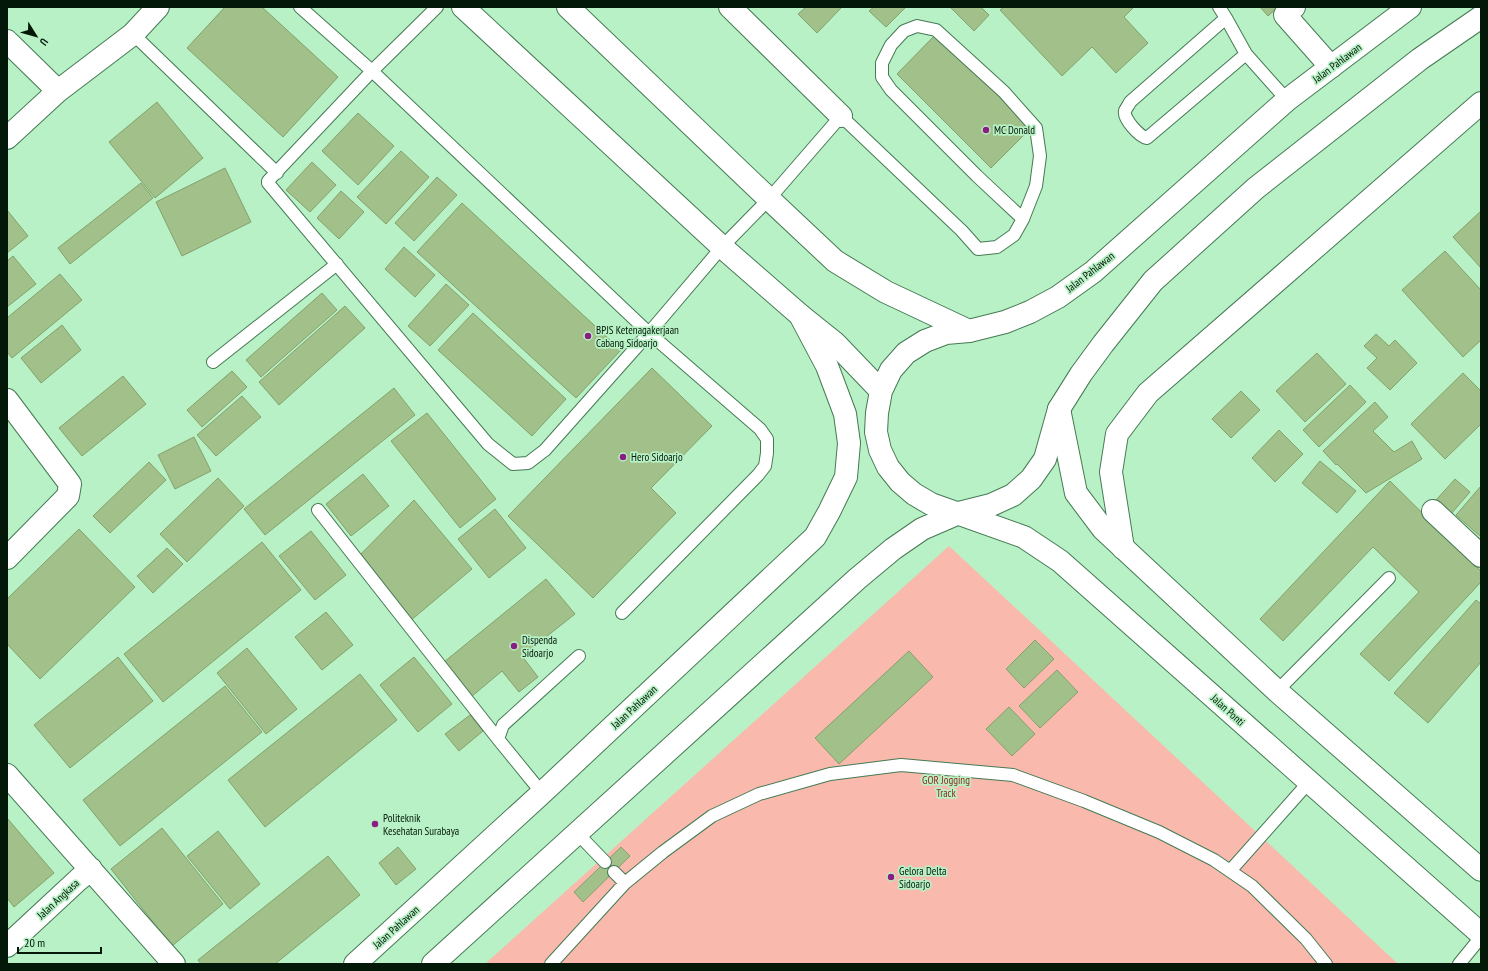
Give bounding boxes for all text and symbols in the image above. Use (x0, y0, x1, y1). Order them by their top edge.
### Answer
north arrow (16, 16, 56, 56)
text: U (36, 36, 51, 49)
street label: Jalan Pahlawan (1309, 40, 1364, 87)
place label: MC Donald (994, 123, 1035, 137)
marker: MC Donald (981, 125, 991, 135)
street label: Jalan Pahlawan (1062, 249, 1117, 296)
place label: BPJS Ketenagakerjaan Cabang Sidoarjo (596, 323, 679, 350)
marker: BPJS Ketenagakerjaan Cabang Sidoarjo (583, 331, 593, 341)
place label: Hero Sidoarjo (631, 450, 683, 464)
marker: Hero Sidoarjo (618, 452, 628, 462)
place label: Dispenda Sidoarjo (522, 633, 557, 660)
marker: Dispenda Sidoarjo (509, 641, 519, 651)
street label: Jalan Pahlawan (607, 682, 660, 732)
street label: Jalan Ponti (1207, 690, 1248, 729)
park label: GOR Jogging Track (922, 773, 970, 800)
place label: Politeknik Kesehatan Surabaya (383, 811, 459, 838)
marker: Politeknik Kesehatan Surabaya (370, 819, 380, 829)
place label: Gelora Delta Sidoarjo (899, 864, 946, 891)
marker: Gelora Delta Sidoarjo (886, 872, 896, 882)
street label: Jalan Angkasa (33, 876, 82, 923)
street label: Jalan Pahlawan (369, 902, 422, 952)
scale bar (18, 929, 101, 955)
text: 20 m (24, 935, 45, 950)

